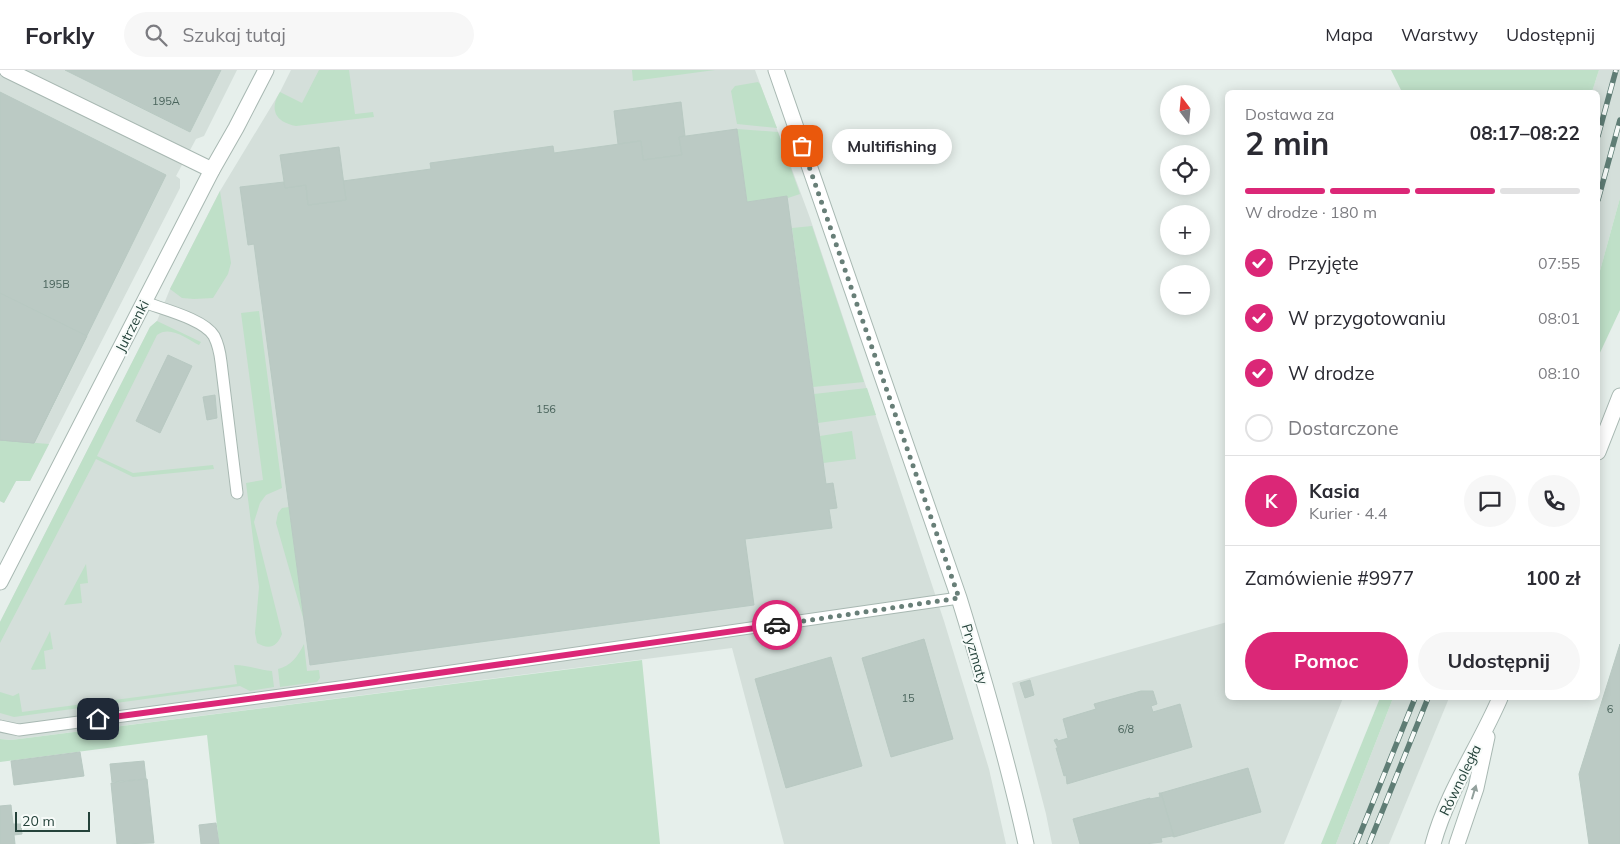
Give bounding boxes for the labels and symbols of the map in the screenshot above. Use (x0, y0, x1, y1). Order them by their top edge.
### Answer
north arrow (1160, 85, 1210, 135)
house number: 195A (152, 94, 180, 108)
pin (781, 125, 823, 167)
callout: Multifishing (832, 128, 952, 164)
house number: 195B (42, 277, 70, 291)
street label: Jutrzenki (111, 297, 153, 355)
house number: 156 (536, 402, 556, 416)
courier (752, 600, 802, 650)
street label: Pryzmaty (958, 622, 992, 687)
house number: 15 (901, 691, 915, 705)
pin (77, 698, 119, 740)
house number: 6 (1607, 702, 1614, 716)
house number: 6/8 (1118, 722, 1135, 736)
street label: Równoległa (1435, 741, 1485, 819)
one-way arrow (1471, 784, 1479, 799)
scale bar (15, 809, 90, 832)

